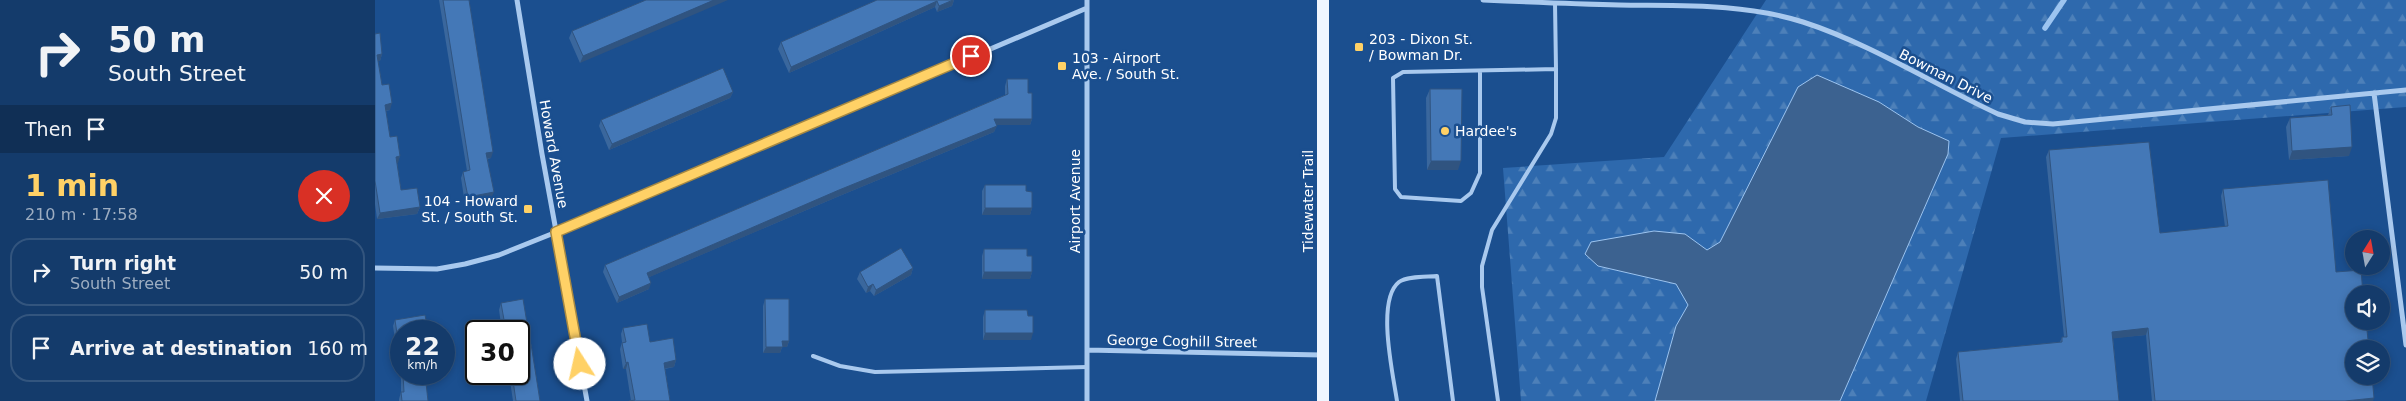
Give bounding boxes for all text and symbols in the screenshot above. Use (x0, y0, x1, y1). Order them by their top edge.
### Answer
icon: right (25, 20, 90, 85)
text: 50 m (108, 20, 205, 60)
place label: 203 - Dixon St. / Bowman Dr. (1369, 31, 1473, 63)
pin (950, 35, 992, 77)
marker: 203 - Dixon St. / Bowman Dr. (1353, 41, 1365, 53)
icon: arrive (957, 42, 985, 70)
street label: Bowman Drive (1897, 46, 1995, 106)
place label: 103 - Airport Ave. / South St. (1072, 50, 1180, 82)
marker: 103 - Airport Ave. / South St. (1056, 60, 1068, 72)
text: South Street (108, 61, 246, 86)
street label: Howard Avenue (537, 98, 571, 210)
icon: arrive (82, 115, 110, 143)
text: Then (25, 118, 72, 140)
place label: Hardee's (1455, 123, 1517, 139)
marker: Hardee's (1439, 125, 1451, 137)
street label: Airport Avenue (1067, 149, 1083, 253)
street label: Tidewater Trail (1300, 150, 1316, 253)
text: 1 min (25, 168, 119, 203)
button: close (298, 170, 350, 222)
place label: 104 - Howard St. / South St. (422, 193, 518, 225)
marker: 104 - Howard St. / South St. (522, 203, 534, 215)
text: 210 m · 17:58 (25, 205, 138, 224)
north arrow (2345, 230, 2390, 275)
map controls (2345, 230, 2390, 385)
text: Turn right (70, 252, 176, 274)
icon: right (27, 258, 55, 286)
text: 50 m (299, 261, 348, 283)
text: South Street (70, 274, 170, 293)
button: sound (2345, 285, 2390, 330)
speed limit sign: 30 (465, 320, 530, 385)
text: 22 (405, 332, 440, 361)
street label: George Coghill Street (1107, 332, 1258, 350)
icon: arrive (27, 334, 55, 362)
text: Arrive at destination (70, 337, 292, 359)
text: 160 m (307, 337, 368, 359)
position arrow (553, 337, 605, 389)
button: layers (2345, 340, 2390, 385)
text: km/h (407, 358, 438, 372)

